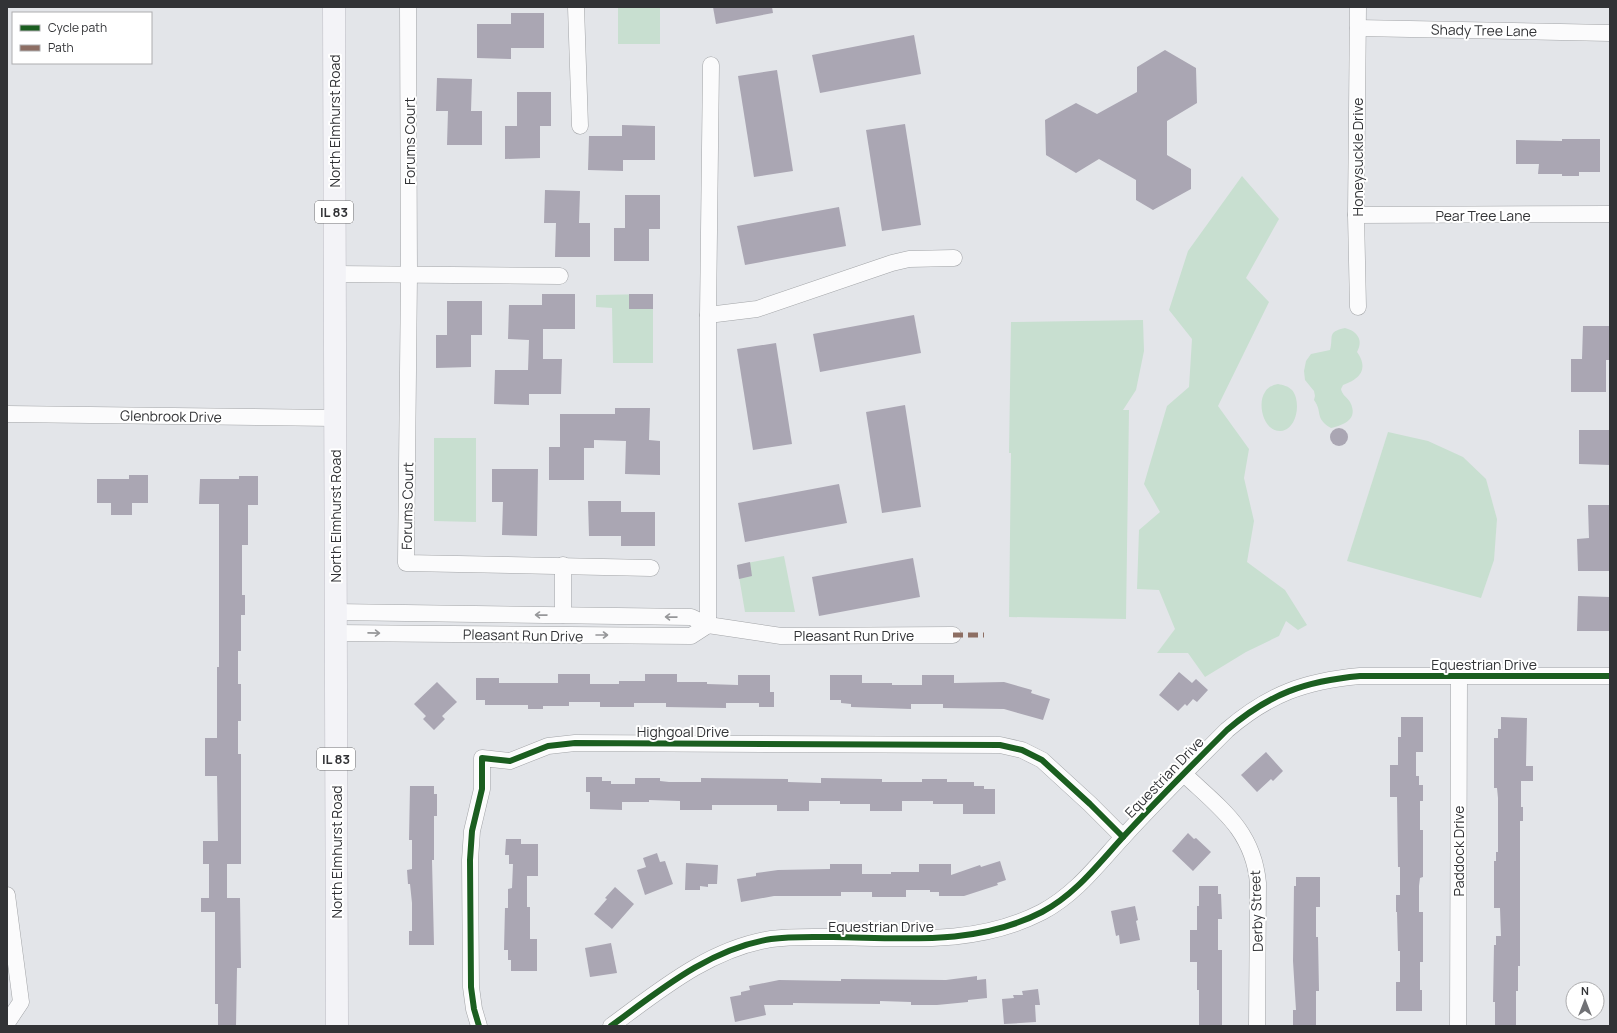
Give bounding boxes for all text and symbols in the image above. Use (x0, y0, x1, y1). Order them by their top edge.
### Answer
legend (12, 12, 152, 64)
text: Cycle path (48, 19, 107, 36)
street label: Shady Tree Lane (1431, 20, 1537, 40)
text: Path (48, 39, 74, 56)
street label: North Elmhurst Road (325, 54, 344, 188)
street label: Forums Court (400, 97, 419, 185)
street label: Honeysuckle Drive (1348, 98, 1367, 216)
road number: IL 83 (315, 201, 353, 223)
street label: Pear Tree Lane (1435, 206, 1531, 225)
street label: Glenbrook Drive (120, 406, 222, 426)
street label: North Elmhurst Road (326, 449, 345, 583)
street label: Forums Court (397, 462, 417, 550)
one-way arrow (535, 611, 548, 619)
one-way arrow (665, 613, 678, 621)
street label: Pleasant Run Drive (463, 624, 583, 646)
street label: Pleasant Run Drive (794, 626, 914, 645)
one-way arrow (367, 629, 380, 637)
one-way arrow (595, 631, 608, 639)
street label: Equestrian Drive (1431, 655, 1537, 674)
street label: Highgoal Drive (637, 722, 729, 741)
street label: Equestrian Drive (1120, 732, 1208, 822)
road number: IL 83 (317, 748, 355, 770)
street label: North Elmhurst Road (327, 785, 346, 919)
street label: Paddock Drive (1449, 805, 1468, 897)
street label: Derby Street (1245, 869, 1267, 952)
street label: Equestrian Drive (828, 917, 934, 936)
north arrow (1565, 981, 1605, 1021)
text: N (1581, 983, 1589, 998)

